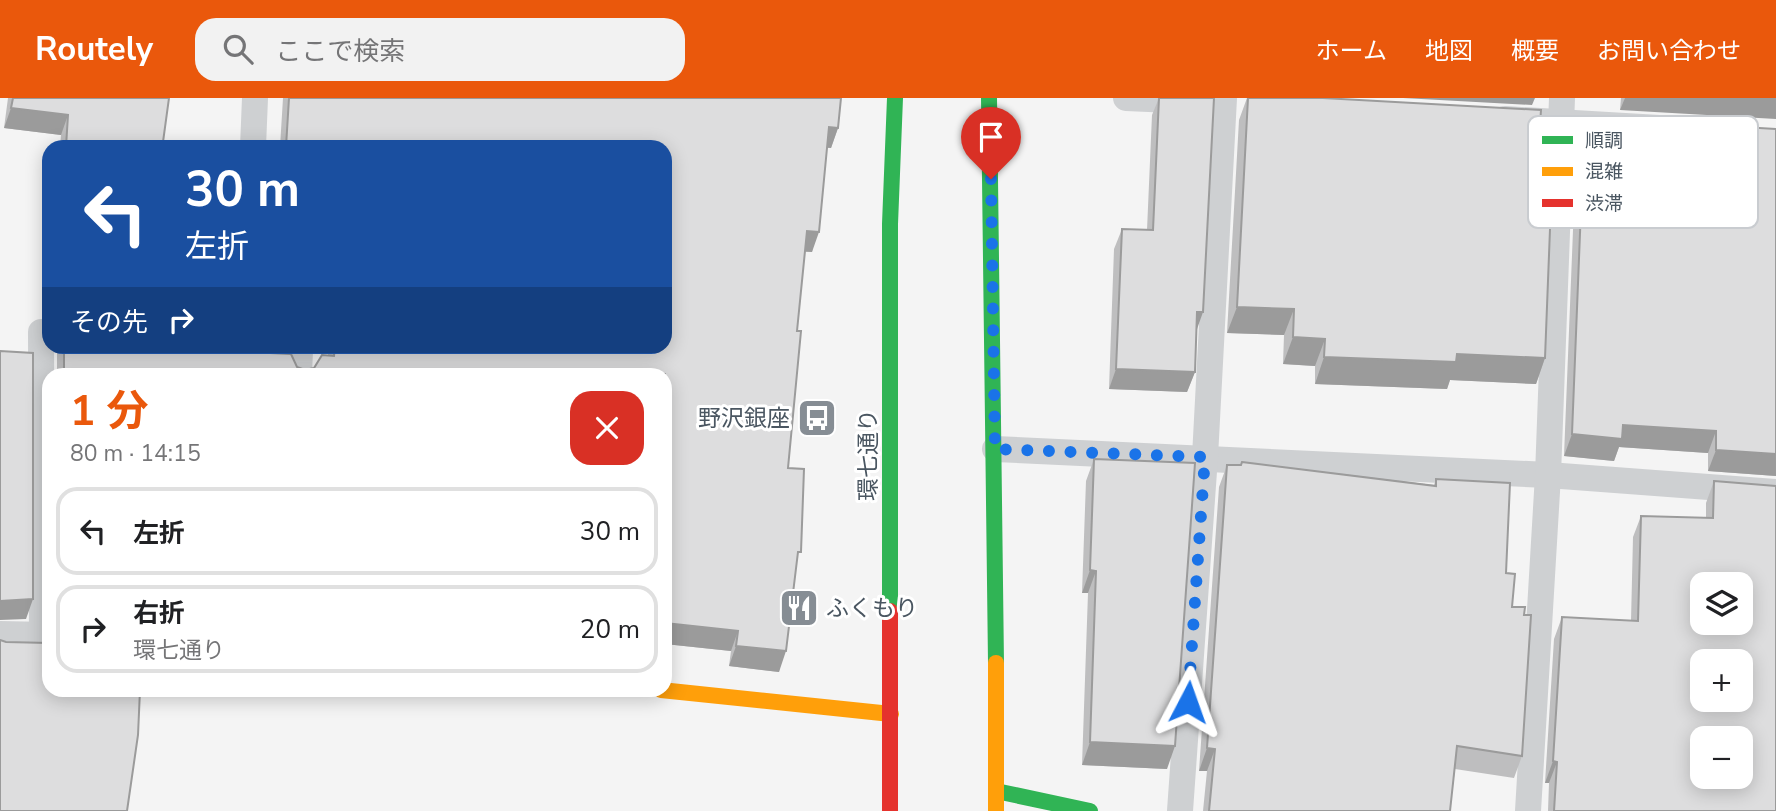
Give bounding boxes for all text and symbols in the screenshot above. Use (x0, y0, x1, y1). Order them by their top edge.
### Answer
search box (195, 18, 685, 81)
text: Routely (35, 27, 153, 72)
icon: search (219, 30, 257, 68)
text: ここで検索 (275, 34, 405, 69)
text: ホーム (1316, 35, 1387, 67)
text: 地図 (1425, 35, 1473, 67)
text: 概要 (1511, 35, 1559, 67)
text: お問い合わせ (1597, 35, 1741, 67)
pin (961, 107, 1021, 179)
legend (1528, 116, 1758, 228)
icon: arrive (972, 118, 1010, 156)
text: 順調 (1585, 128, 1623, 154)
text: 30 m (185, 156, 300, 223)
text: 混雑 (1585, 159, 1623, 185)
icon: left (70, 168, 161, 259)
text: 渋滞 (1585, 191, 1623, 217)
text: 左折 (185, 225, 249, 268)
icon: right (162, 301, 200, 339)
text: その先 (70, 305, 148, 340)
text: 1 分 (70, 383, 149, 440)
button: close (570, 391, 644, 465)
bus stop icon: 野沢銀座 (796, 397, 838, 439)
place label: 野沢銀座 (698, 403, 790, 434)
street label: 環七通り (853, 409, 884, 501)
text: 80 m · 14:15 (70, 438, 201, 469)
icon: left (74, 512, 112, 550)
text: 30 m (580, 514, 640, 549)
text: 左折 (133, 516, 185, 551)
map controls (1690, 572, 1753, 789)
button: layers (1690, 572, 1753, 635)
restaurant icon: ふくもり (778, 587, 820, 629)
place label: ふくもり (826, 593, 918, 624)
text: 右折 (133, 596, 185, 631)
icon: right (74, 610, 112, 648)
text: 20 m (580, 612, 640, 647)
text: 環七通り (133, 635, 225, 666)
button: + (1690, 649, 1753, 712)
position arrow (1151, 665, 1225, 739)
button: − (1690, 726, 1753, 789)

